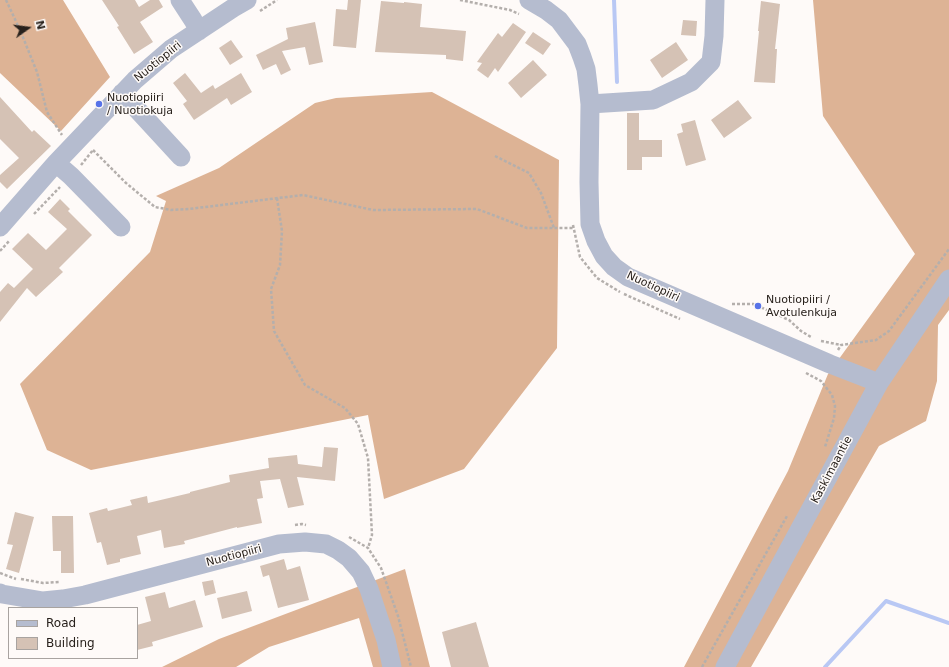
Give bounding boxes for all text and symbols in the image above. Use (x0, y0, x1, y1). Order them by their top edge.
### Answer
north arrow (8, 8, 48, 48)
text: N (33, 19, 48, 31)
street label: Nuotiopiiri (132, 39, 184, 85)
place label: Nuotiopiiri / Nuotiokuja (107, 91, 173, 117)
marker: Nuotiopiiri / Nuotiokuja (94, 99, 104, 109)
street label: Nuotiopiiri (625, 269, 681, 305)
place label: Nuotiopiiri / Avotulenkuja (766, 293, 837, 319)
marker: Nuotiopiiri / Avotulenkuja (753, 301, 763, 311)
street label: Kaskimaantie (809, 434, 855, 506)
street label: Nuotiopiiri (205, 542, 263, 570)
legend (8, 607, 138, 659)
text: Road (46, 616, 76, 630)
text: Building (46, 636, 95, 650)

